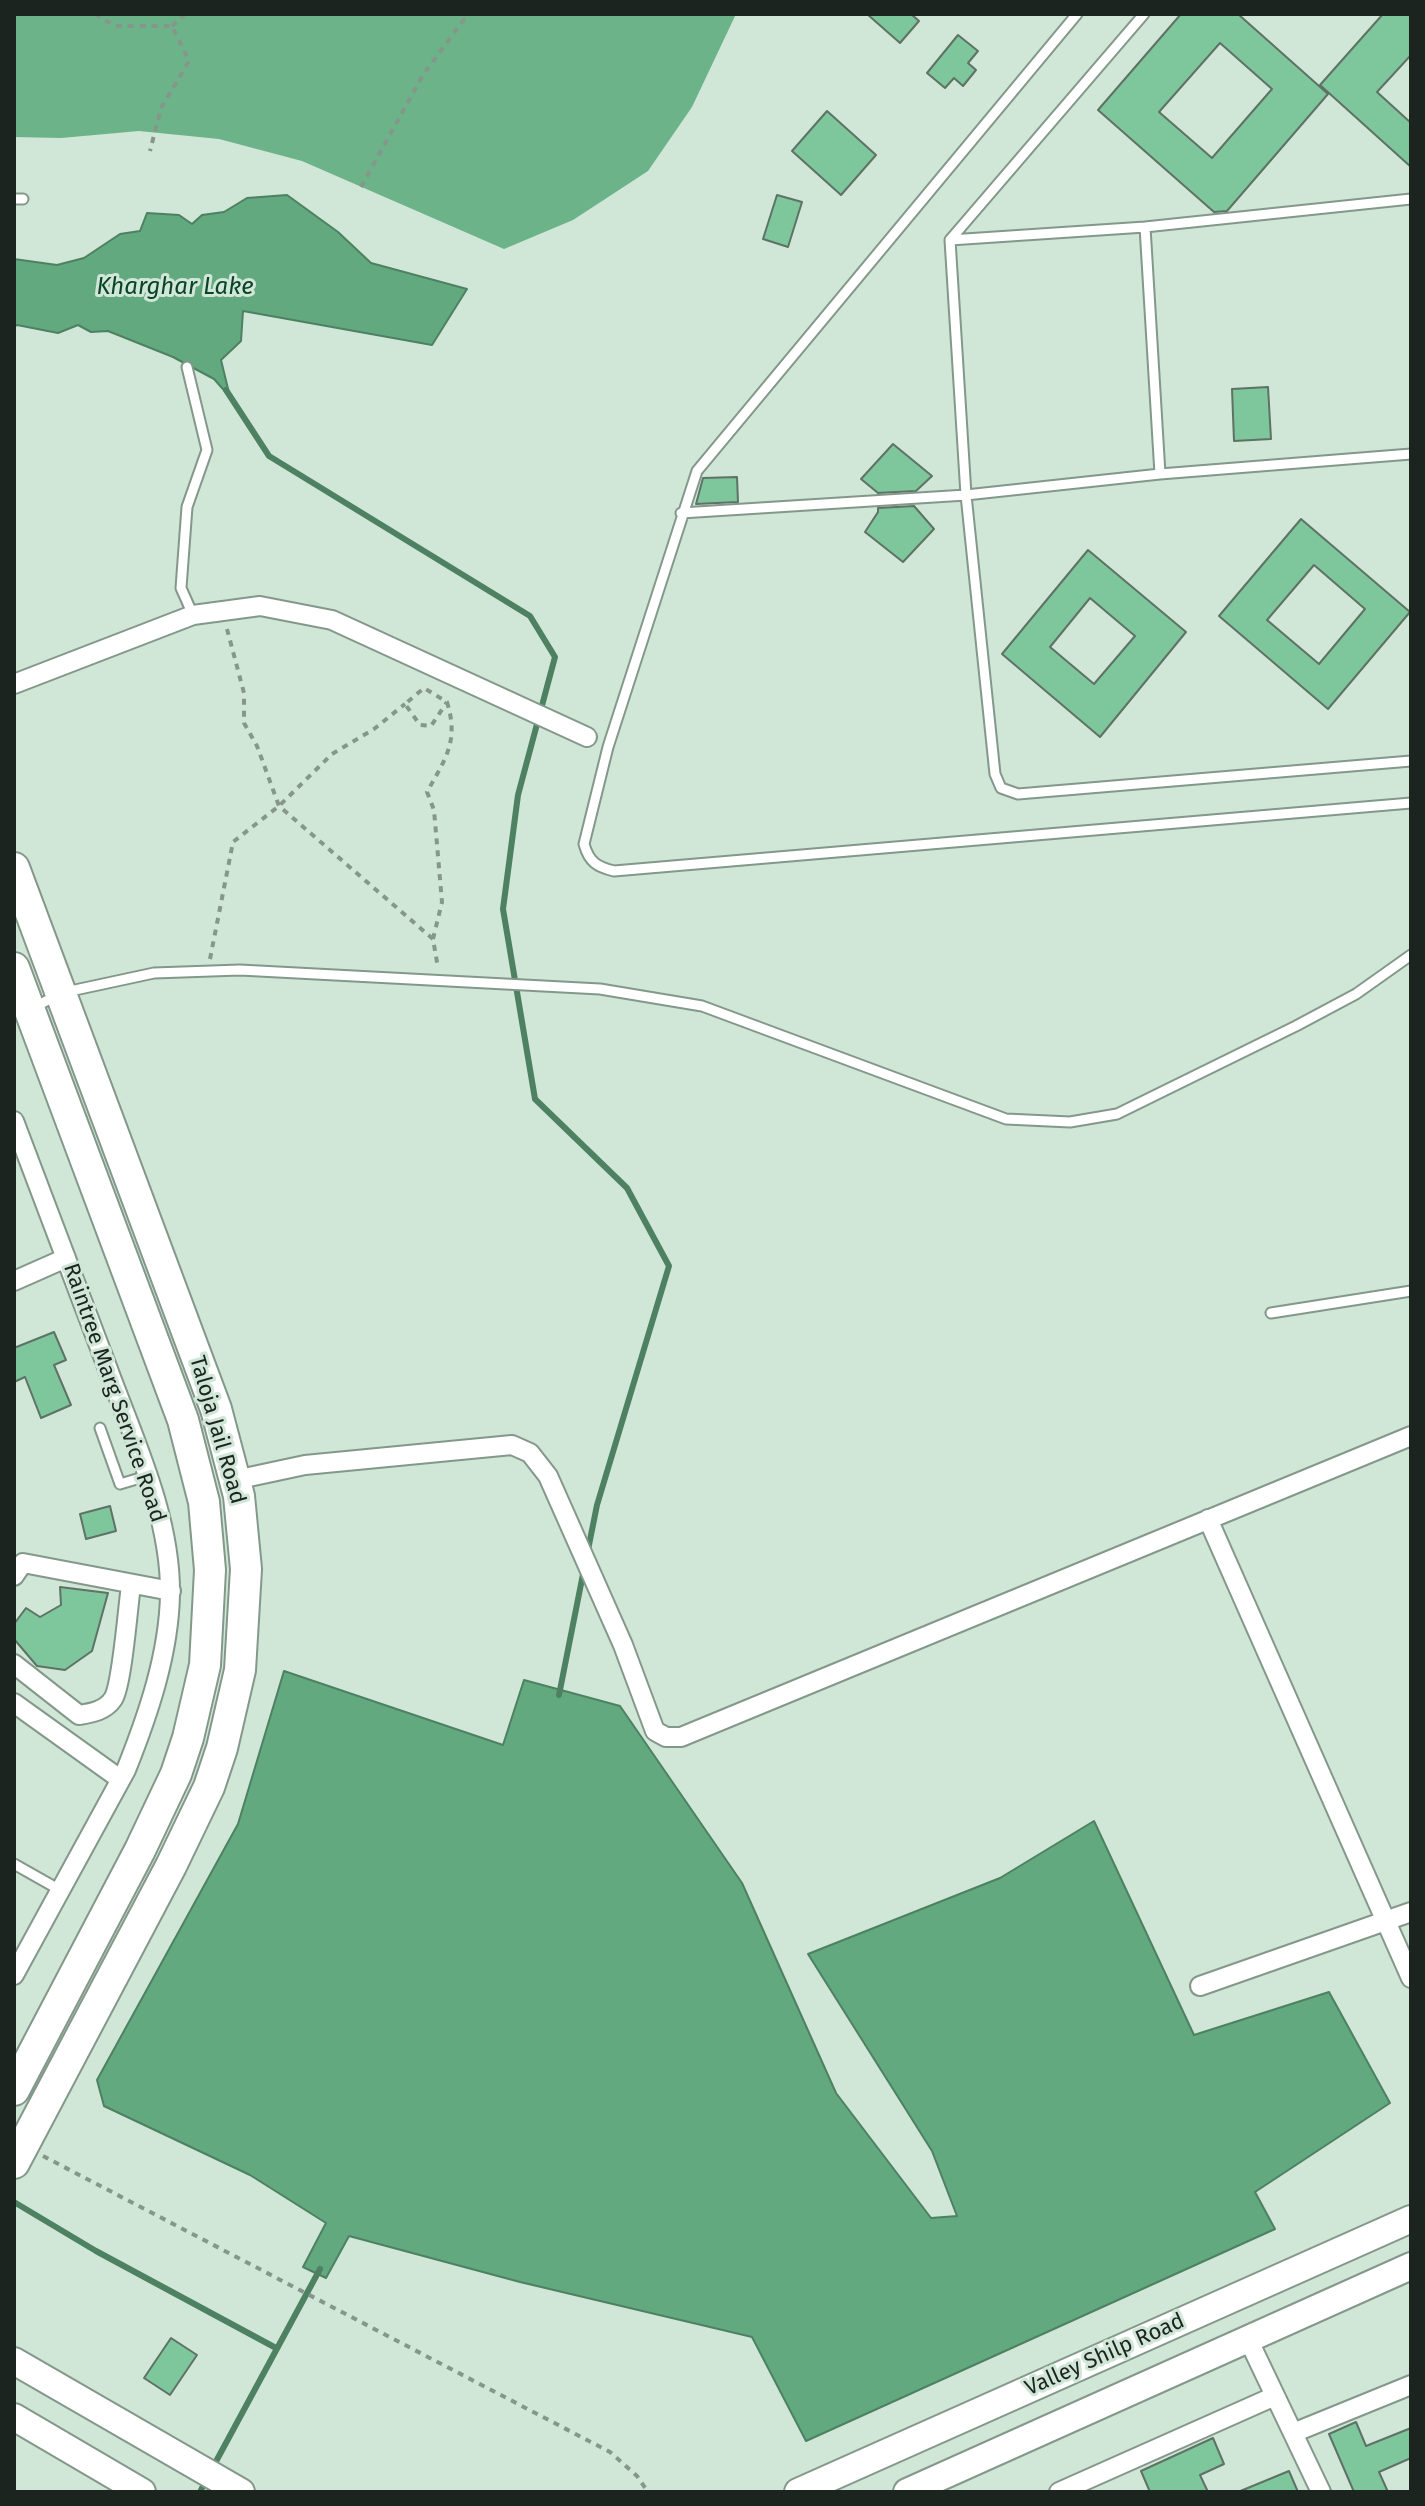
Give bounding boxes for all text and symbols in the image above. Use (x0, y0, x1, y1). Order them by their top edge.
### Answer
water label: Kharghar Lake (96, 273, 254, 301)
street label: Raintree Marg Service Road (57, 1260, 171, 1526)
street label: Taloja Jail Road (183, 1353, 251, 1507)
street label: Valley Shilp Road (1021, 2308, 1189, 2402)

